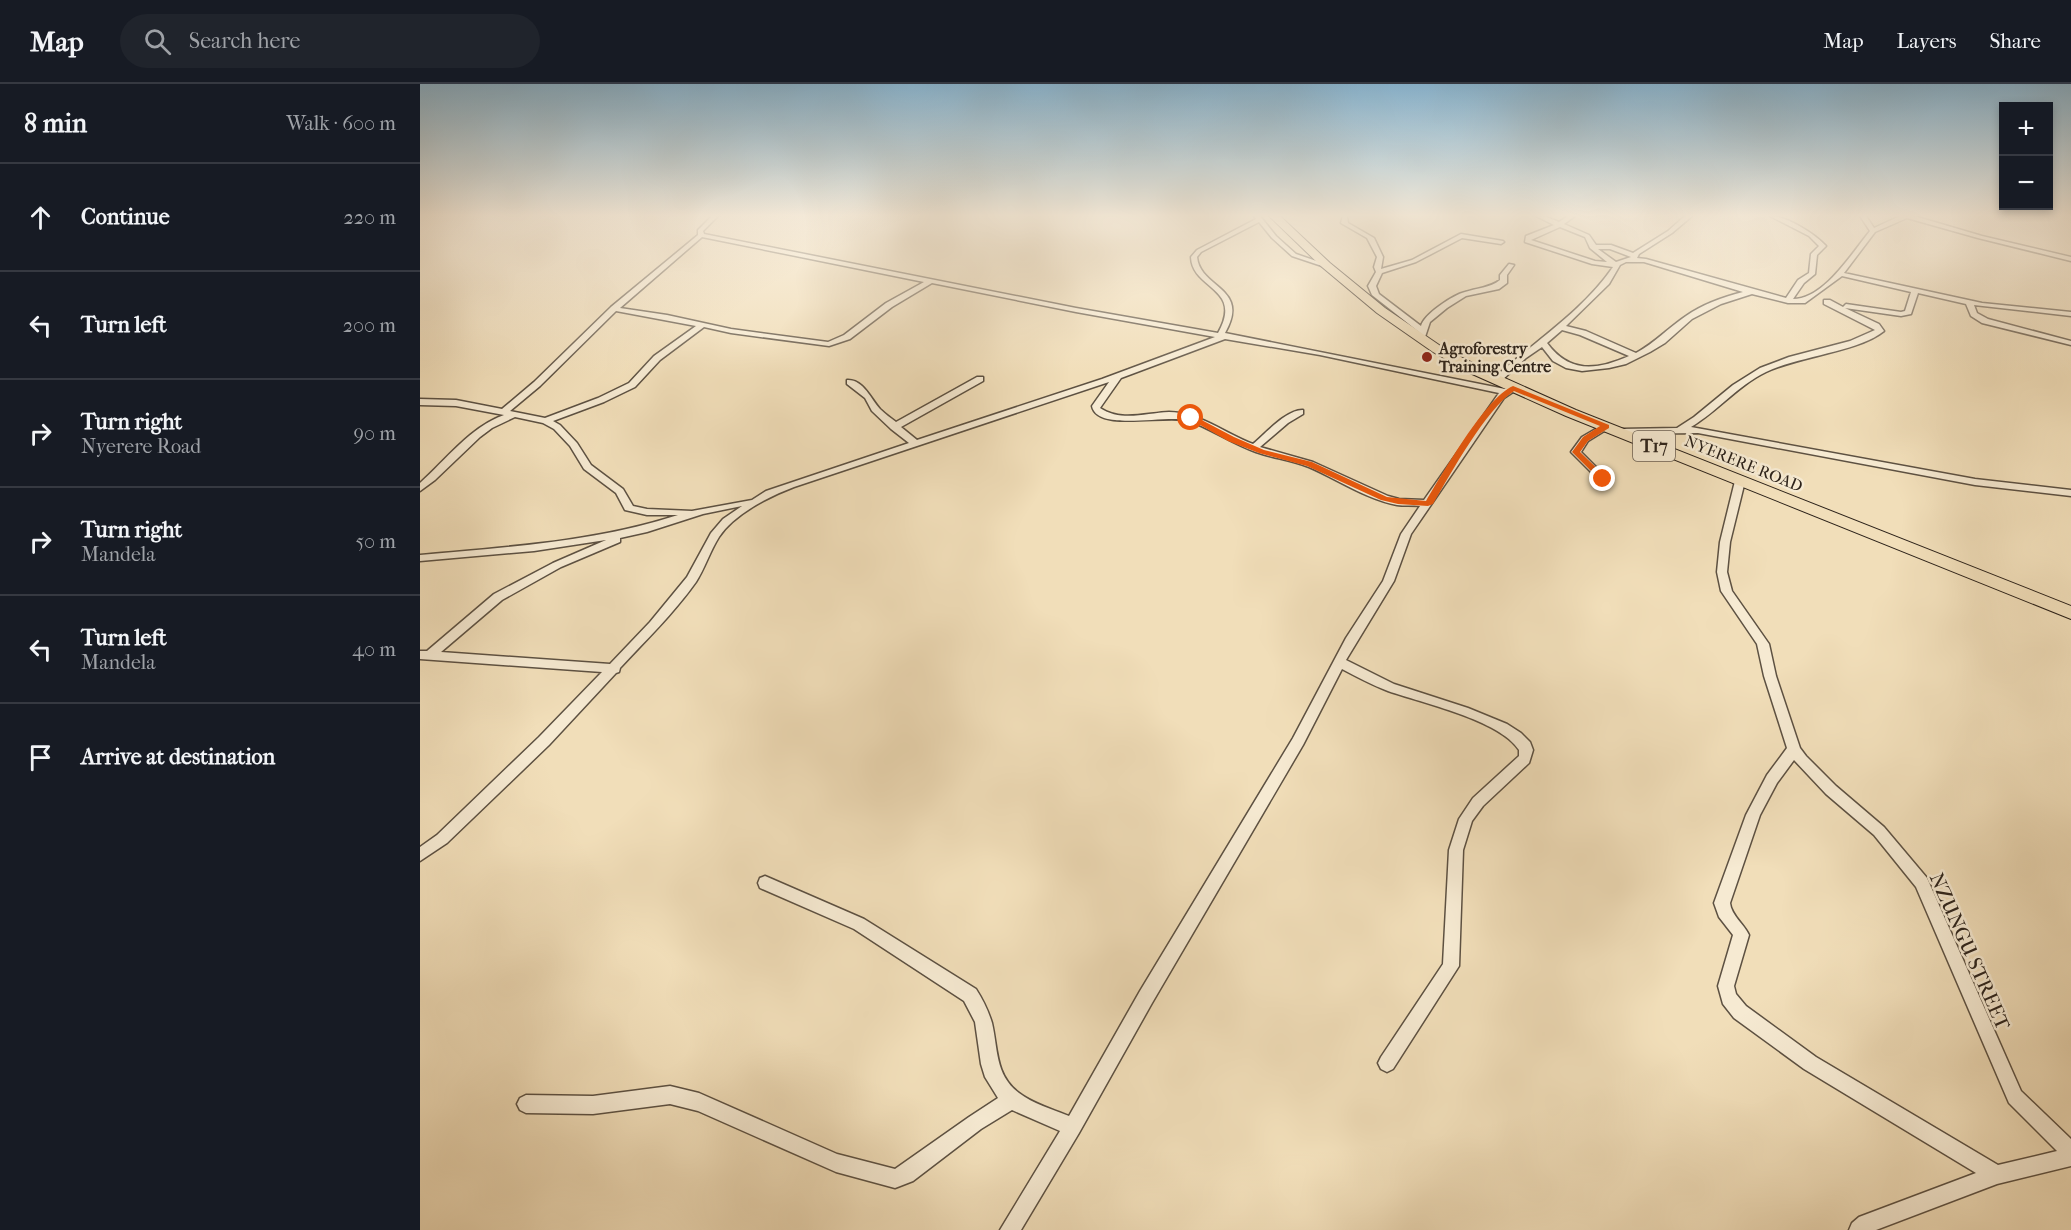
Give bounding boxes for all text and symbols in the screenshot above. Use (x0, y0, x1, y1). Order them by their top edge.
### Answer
search box (120, 14, 540, 68)
text: Map (30, 25, 84, 58)
icon: search (141, 25, 174, 58)
text: Search here (189, 28, 300, 54)
text: Map (1823, 29, 1864, 53)
text: Layers (1897, 29, 1956, 53)
text: Share (1989, 29, 2041, 53)
map controls (1999, 102, 2053, 210)
button: + (1999, 102, 2053, 156)
text: 8 min (24, 108, 87, 139)
text: Walk · 600 m (286, 112, 396, 135)
button: − (1999, 156, 2053, 210)
icon: ahead (24, 201, 57, 234)
text: Continue (81, 204, 170, 230)
text: 220 m (343, 206, 396, 229)
icon: left (24, 309, 57, 342)
text: Turn left (81, 312, 167, 338)
text: 200 m (343, 314, 396, 337)
place label: Agroforestry Training Centre (1438, 339, 1551, 377)
marker: Agroforestry Training Centre (1420, 350, 1434, 364)
route start (1177, 404, 1203, 430)
text: Turn right (81, 409, 182, 435)
icon: right (24, 417, 57, 450)
text: 90 m (354, 422, 396, 445)
road number: T17 (1633, 431, 1675, 461)
street label: NYERERE ROAD (1682, 431, 1806, 496)
text: Nyerere Road (81, 435, 201, 458)
route end (1589, 465, 1615, 491)
text: Turn right (81, 517, 182, 543)
icon: right (24, 525, 57, 558)
text: 50 m (355, 530, 396, 553)
text: Mandela (81, 543, 156, 566)
text: Turn left (81, 625, 167, 651)
icon: left (24, 633, 57, 666)
text: 40 m (352, 638, 396, 661)
text: Mandela (81, 651, 156, 674)
icon: arrive (24, 741, 57, 774)
text: Arrive at destination (81, 744, 275, 770)
street label: NZUNGU STREET (1925, 869, 2015, 1034)

